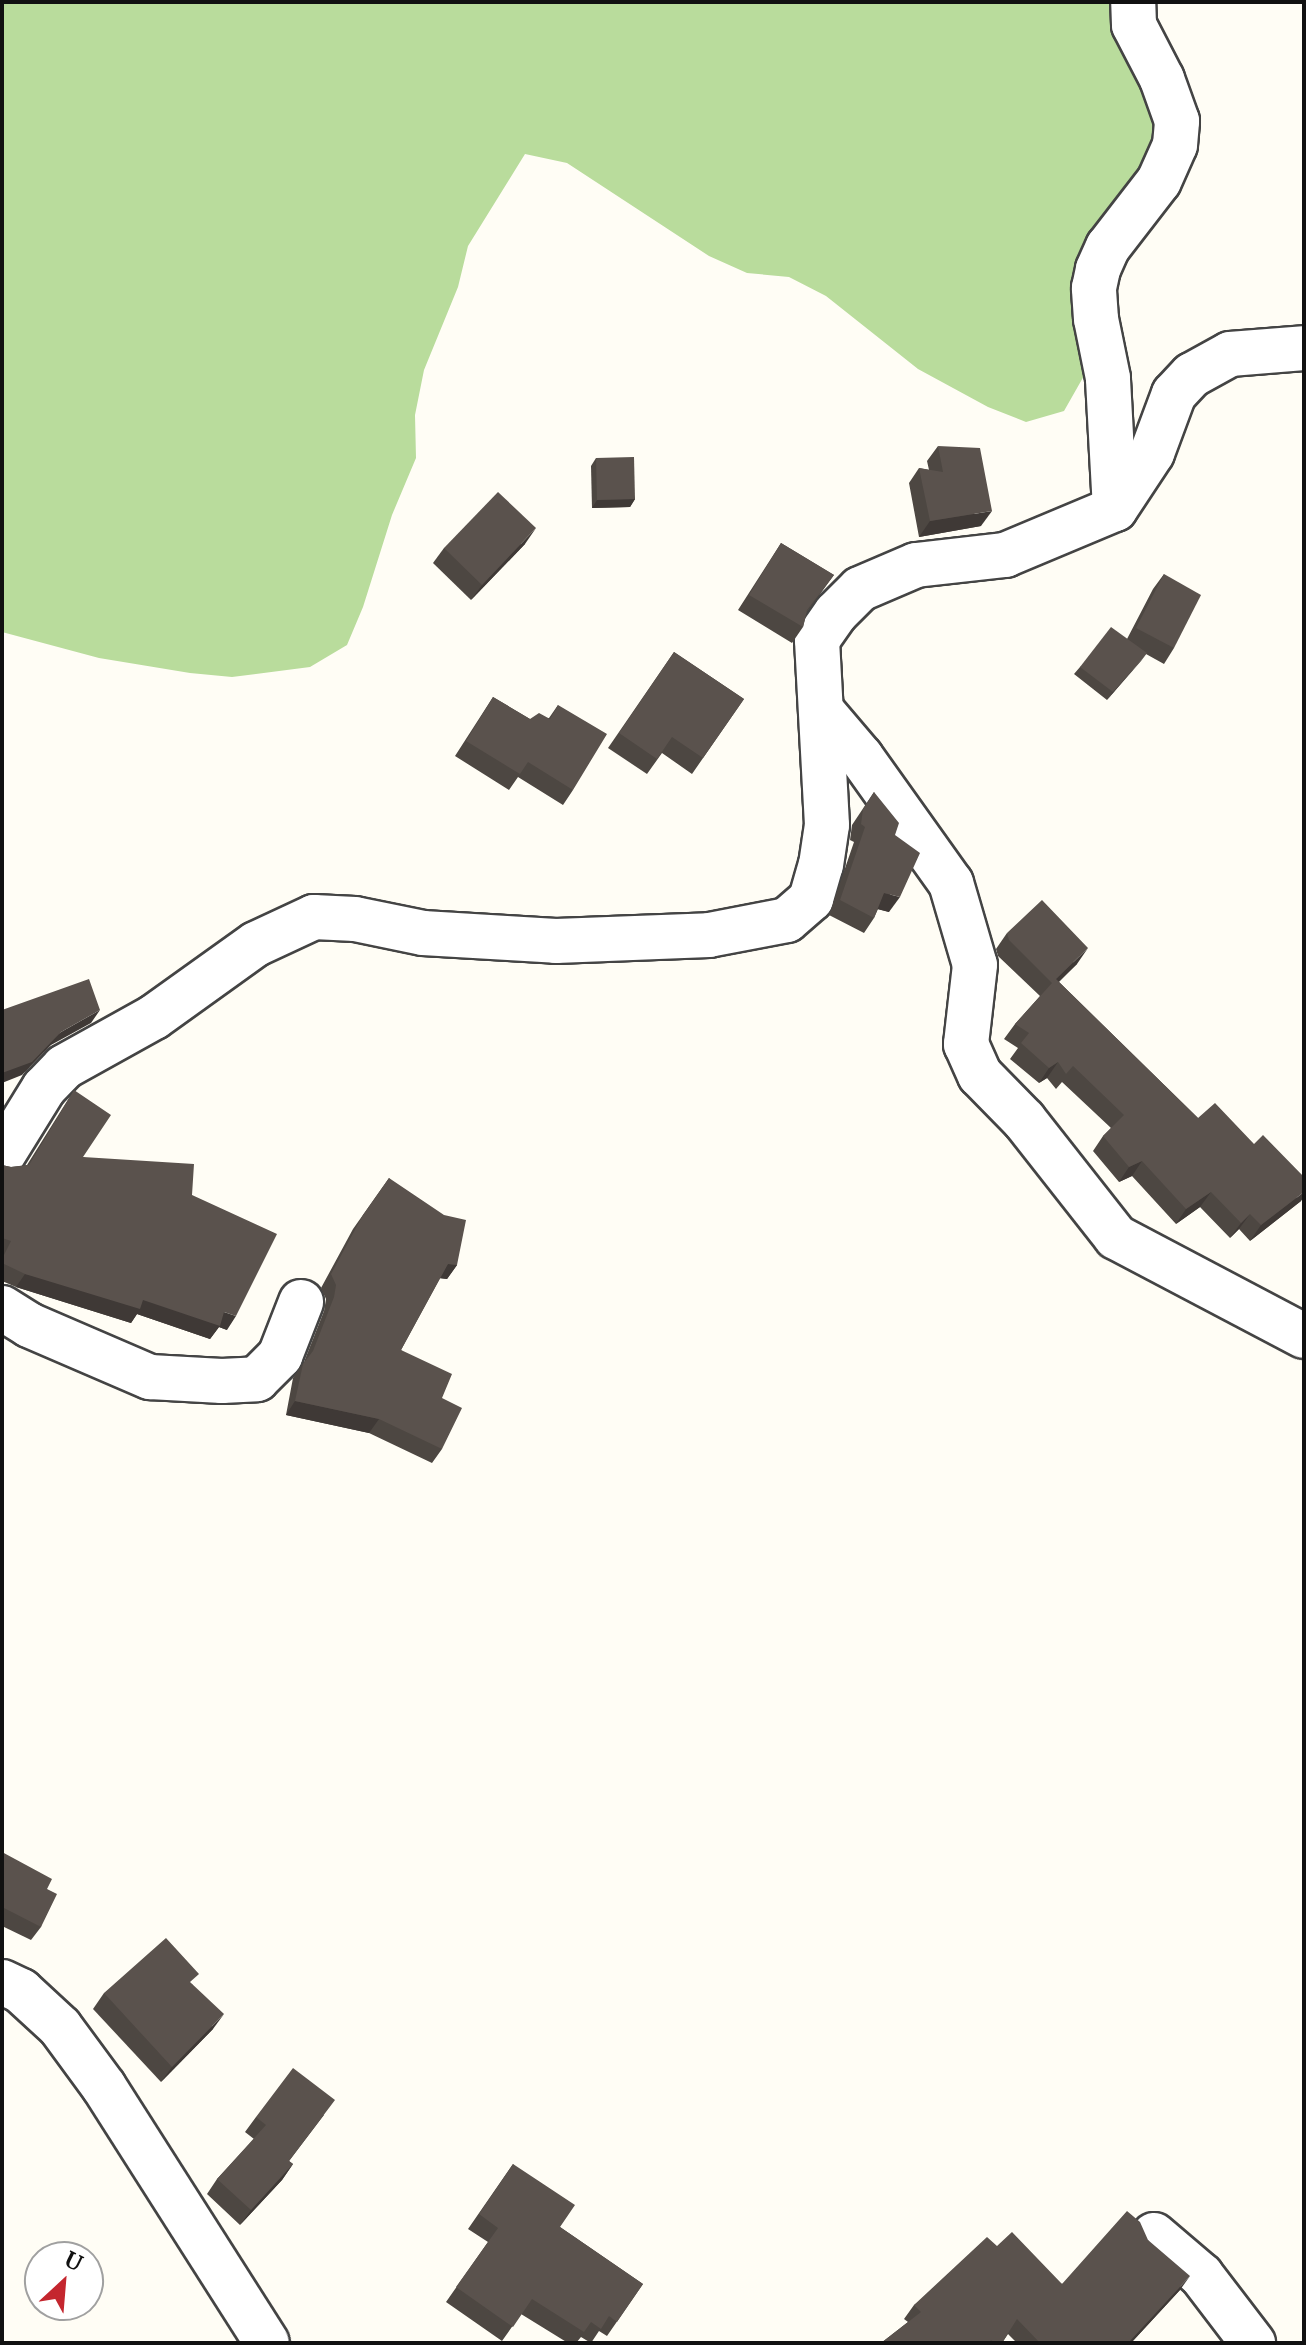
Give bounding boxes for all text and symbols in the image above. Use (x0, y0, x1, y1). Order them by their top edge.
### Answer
north arrow (24, 2241, 104, 2321)
text: U (60, 2245, 87, 2277)

